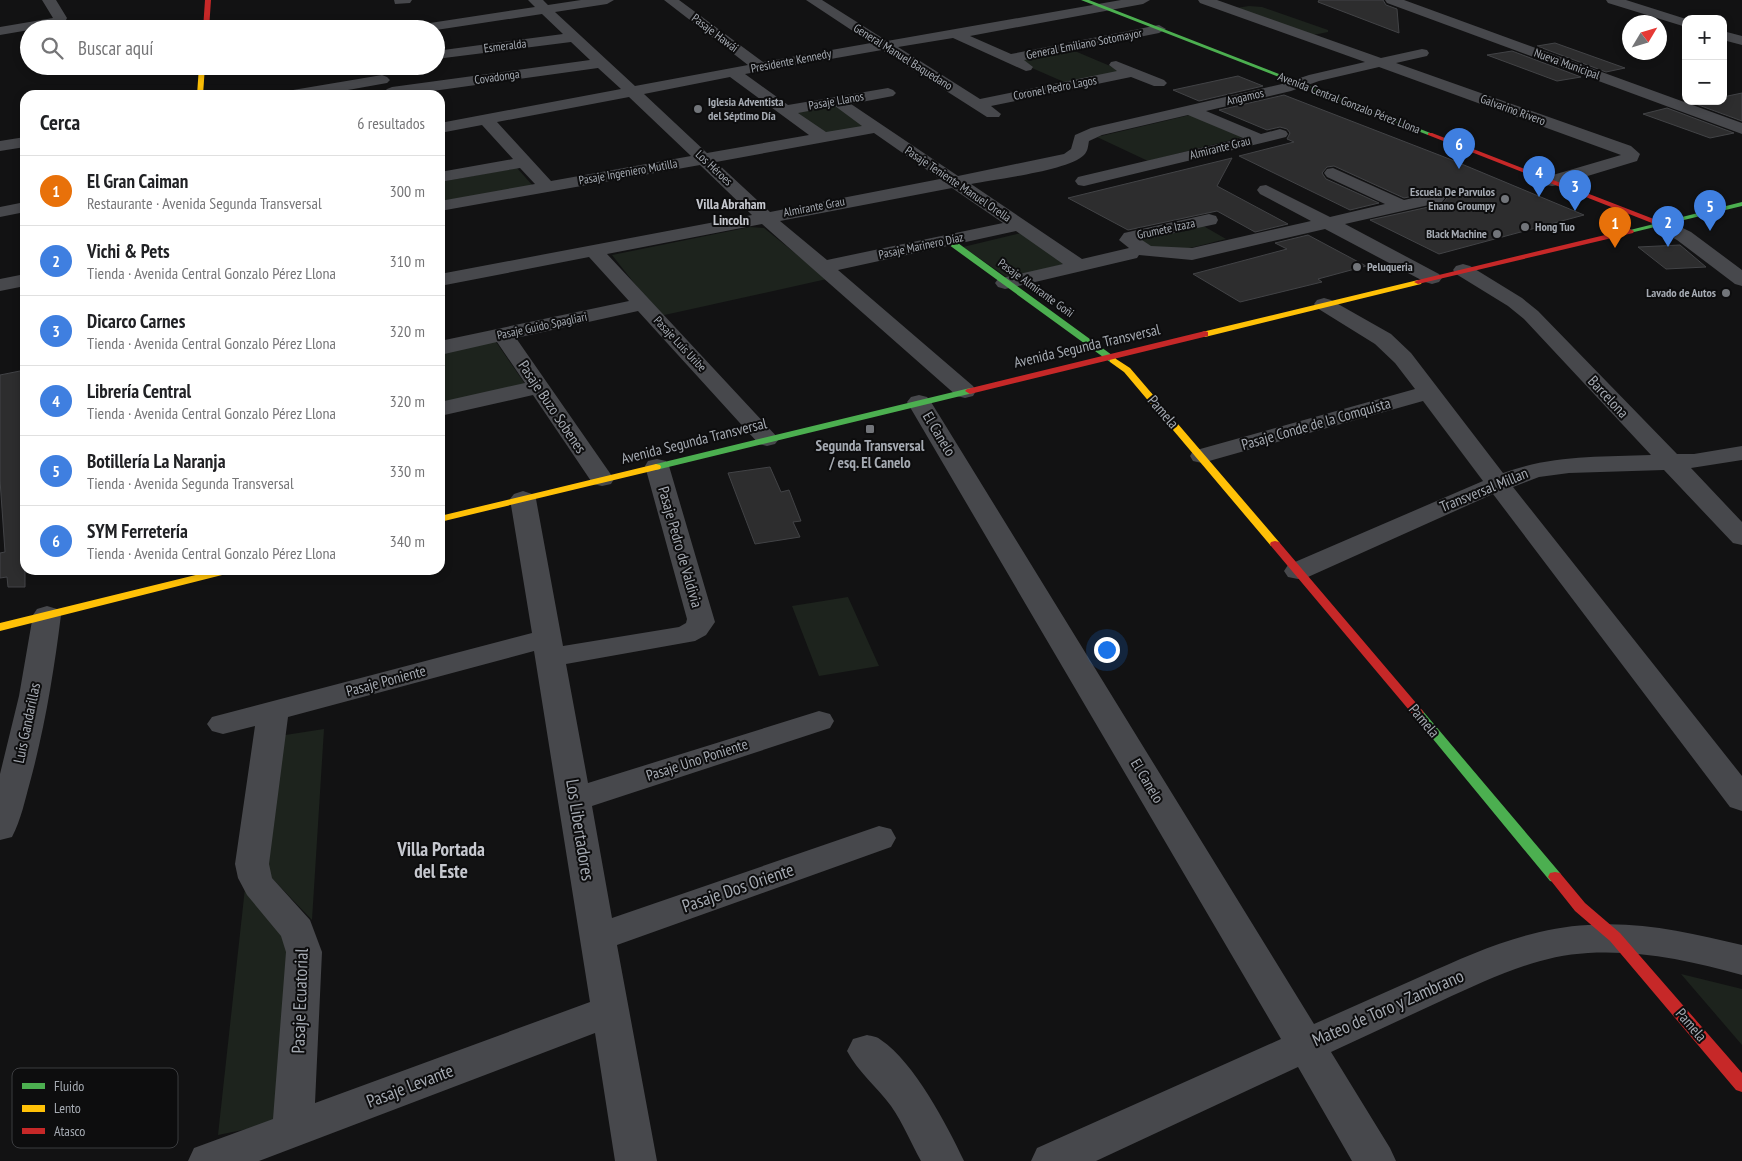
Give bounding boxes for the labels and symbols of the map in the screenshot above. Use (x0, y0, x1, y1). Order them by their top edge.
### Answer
street label: Pasaje Hawái (689, 10, 742, 55)
north arrow (1622, 15, 1667, 60)
street label: General Manuel Baquedano (851, 20, 956, 93)
street label: General Emiliano Sotomayor (1025, 25, 1144, 62)
street label: Esmeralda (483, 35, 527, 56)
street label: Presidente Kennedy (749, 45, 833, 76)
street label: Nueva Municipal (1532, 45, 1602, 82)
street label: Covadonga (473, 66, 521, 87)
street label: Avenida Central Gonzalo Pérez Llona (1276, 68, 1423, 137)
street label: Coronel Pedro Lagos (1012, 72, 1098, 103)
street label: Angamos (1225, 85, 1265, 108)
street label: Pasaje Llanos (807, 88, 865, 113)
street label: Galvarino Rivero (1479, 91, 1548, 128)
place label: Iglesia Adventista del Séptimo Día (708, 94, 784, 123)
marker: Iglesia Adventista del Séptimo Día (692, 103, 704, 115)
pin: 6 (1443, 128, 1475, 169)
street label: Almirante Grau (1188, 133, 1252, 162)
street label: Pasaje Teniente Manuel Orella (902, 142, 1014, 225)
street label: Los Héroes (693, 147, 736, 189)
street label: Pasaje Ingeniero Mutilla (577, 155, 679, 188)
pin: 4 (1523, 156, 1555, 197)
pin: 3 (1559, 170, 1591, 211)
place label: Escuela De Parvulos Enano Groumpy (1410, 184, 1495, 213)
pin: 5 (1694, 190, 1726, 231)
street label: Almirante Grau (782, 193, 846, 220)
marker: Escuela De Parvulos Enano Groumpy (1499, 193, 1511, 205)
district label: Villa Abraham Lincoln (695, 195, 766, 229)
pin: 2 (1652, 206, 1684, 247)
pin: 1 (1599, 207, 1631, 248)
street label: Grumete Izaza (1136, 215, 1196, 242)
place label: Hong Tuo (1535, 219, 1576, 234)
marker: Hong Tuo (1519, 221, 1531, 233)
place label: Black Machine (1426, 226, 1487, 241)
marker: Black Machine (1491, 228, 1503, 240)
street label: Pasaje Marinero Díaz (877, 229, 965, 262)
street label: Pasaje Almirante Goñi (995, 255, 1077, 320)
place label: Peluqueria (1367, 259, 1413, 274)
marker: Peluqueria (1351, 261, 1363, 273)
place label: Lavado de Autos (1646, 285, 1716, 300)
marker: Lavado de Autos (1720, 287, 1732, 299)
street label: Pasaje Guido Spagliari (495, 309, 588, 342)
street label: Pasaje Luis Uribe (651, 313, 710, 375)
street label: Avenida Segunda Transversal (1012, 319, 1162, 372)
street label: Pasaje Buzo Sobenes (514, 357, 590, 457)
street label: Barcelona (1584, 372, 1633, 422)
street label: Pamela (1144, 391, 1183, 432)
street label: Pasaje Conde de la Comquista (1239, 393, 1393, 454)
street label: El Canelo (919, 408, 960, 459)
street label: Avenida Segunda Transversal (619, 413, 769, 468)
marker: Segunda Transversal / esq. El Canelo (864, 423, 876, 435)
place label: Segunda Transversal / esq. El Canelo (816, 436, 925, 472)
street label: Transversal Millan (1437, 463, 1531, 516)
street label: Pasaje Pedro de Valdivia (654, 484, 707, 610)
your location (1094, 637, 1120, 663)
street label: Pasaje Poniente (344, 661, 428, 700)
street label: Luis Gandarillas (9, 681, 44, 765)
street label: Pamela (1405, 700, 1444, 741)
street label: Pasaje Uno Poniente (644, 734, 750, 785)
street label: El Canelo (1127, 755, 1168, 806)
street label: Los Libertadores (561, 777, 600, 882)
district label: Villa Portada del Este (396, 837, 485, 883)
street label: Pasaje Dos Oriente (679, 858, 797, 917)
street label: Pasaje Ecuatorial (286, 947, 313, 1054)
street label: Mateo de Toro y Zambrano (1309, 964, 1467, 1051)
street label: Pamela (1672, 1004, 1711, 1045)
street label: Pasaje Levante (363, 1058, 457, 1113)
legend (12, 1068, 178, 1148)
text: Fluido (54, 1077, 84, 1095)
text: Lento (54, 1099, 81, 1117)
text: Atasco (54, 1122, 85, 1140)

